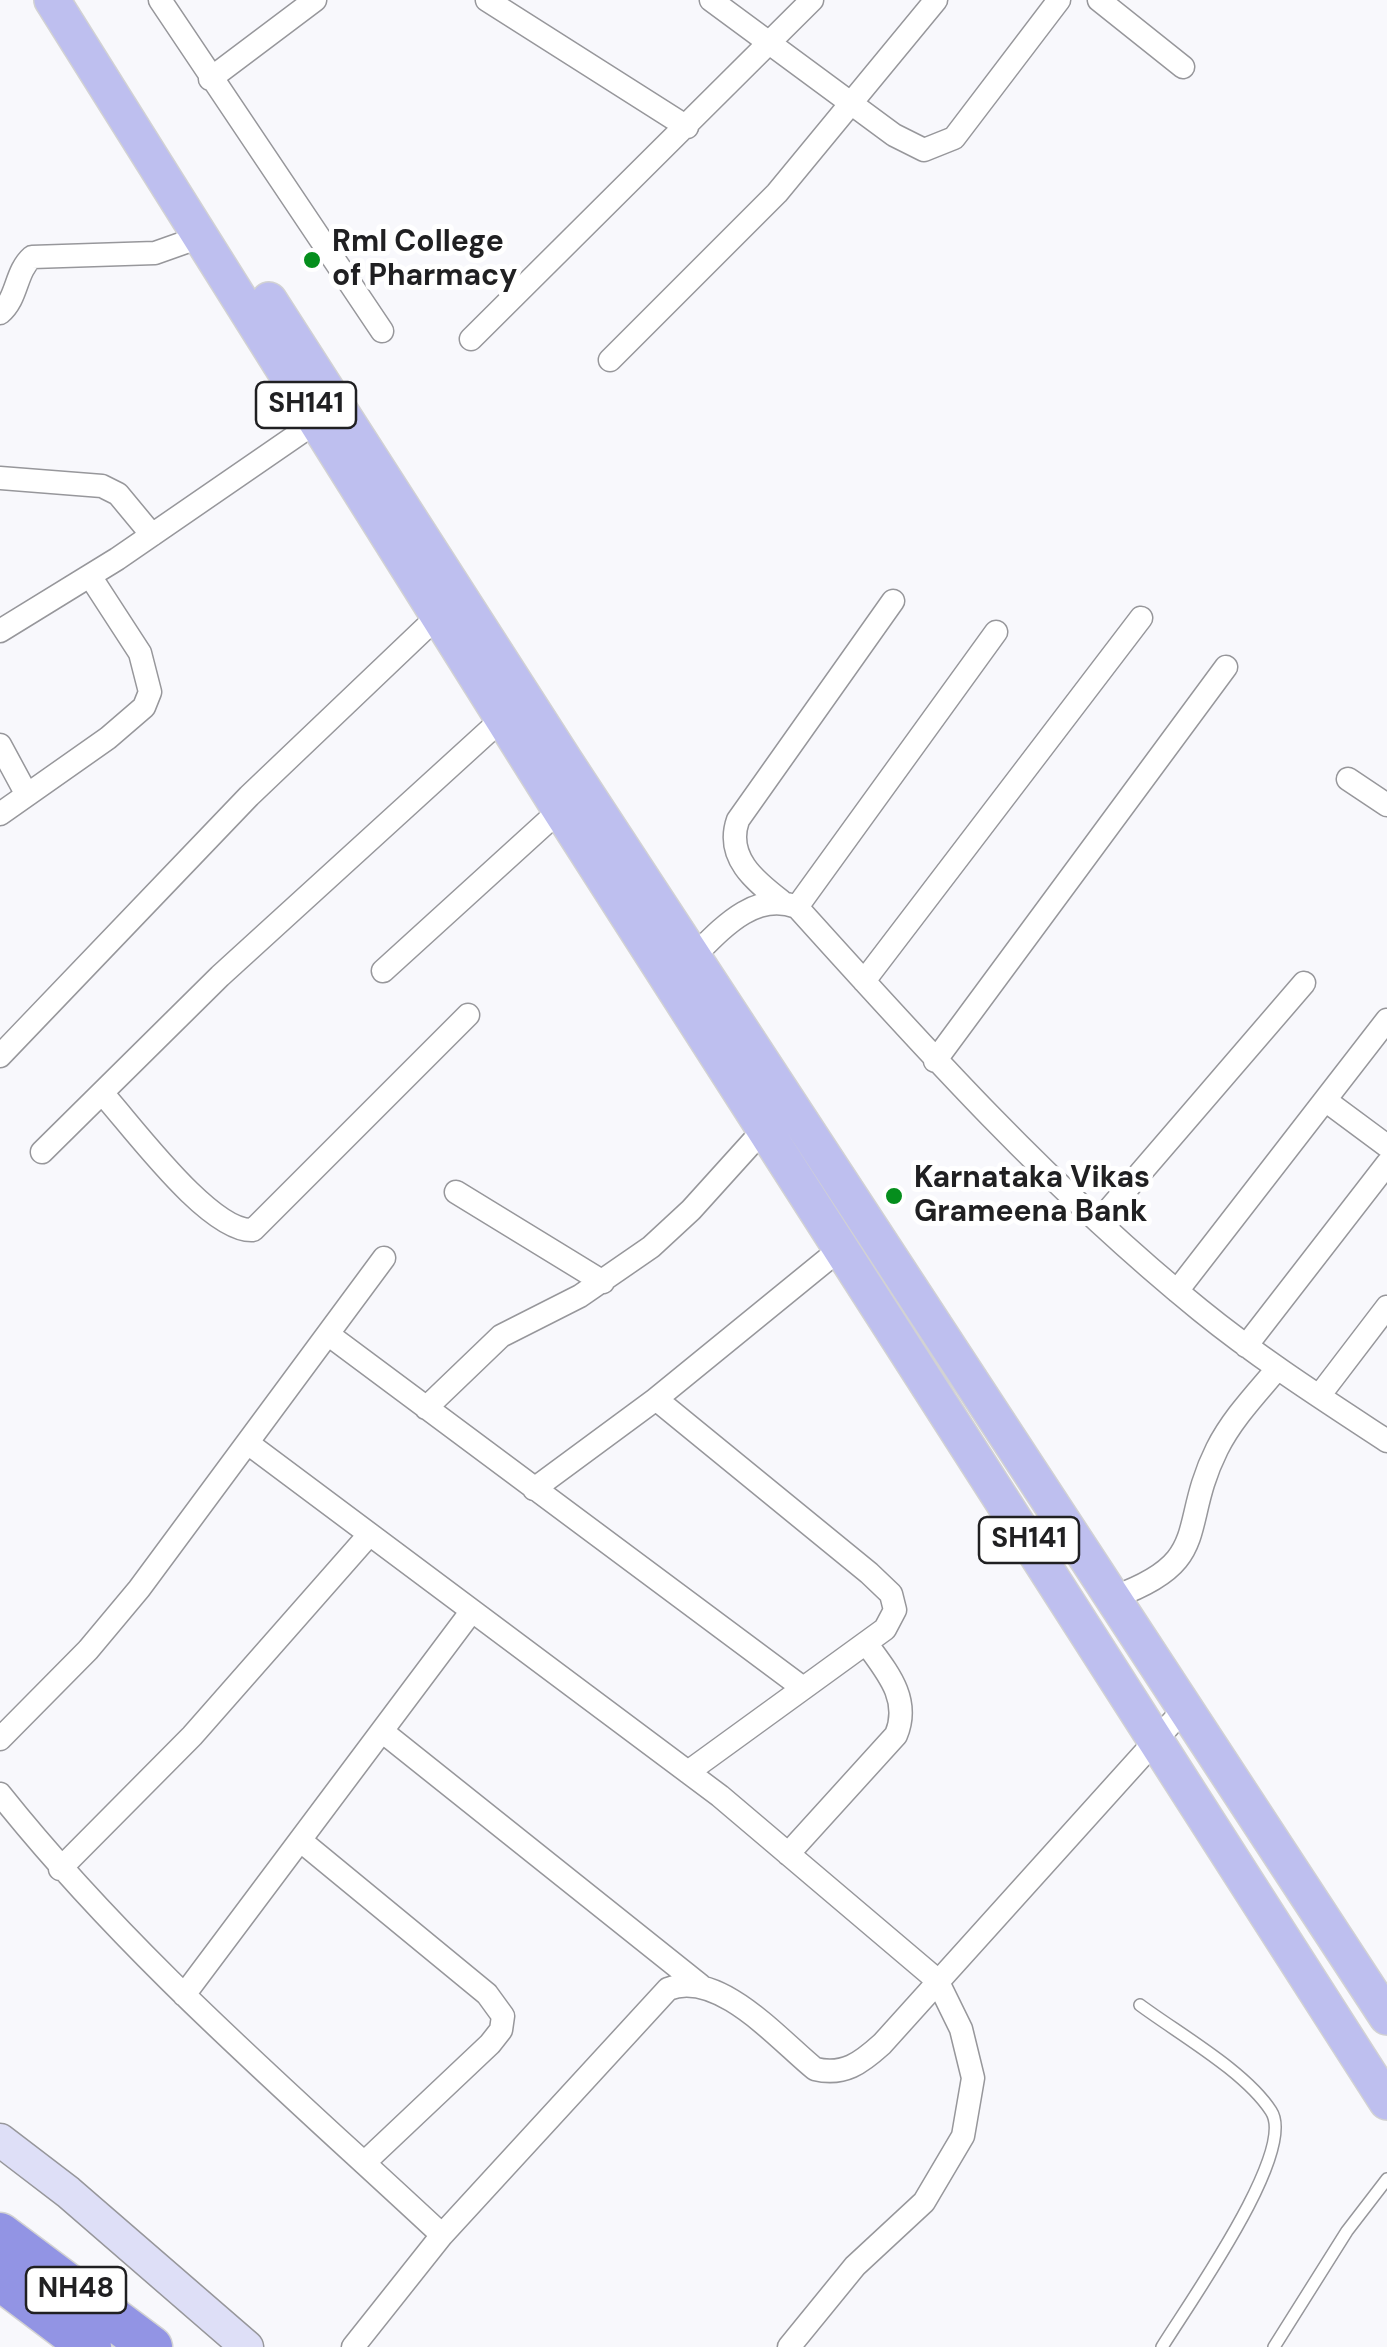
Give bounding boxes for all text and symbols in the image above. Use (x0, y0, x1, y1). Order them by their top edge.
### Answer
place label: Rml College of Pharmacy (332, 225, 517, 296)
marker: Rml College of Pharmacy (301, 249, 323, 271)
road number: SH141 (256, 382, 356, 428)
place label: Karnataka Vikas Grameena Bank (914, 1161, 1150, 1232)
marker: Karnataka Vikas Grameena Bank (883, 1185, 905, 1207)
road number: SH141 (979, 1517, 1079, 1563)
road number: NH48 (26, 2267, 126, 2313)

